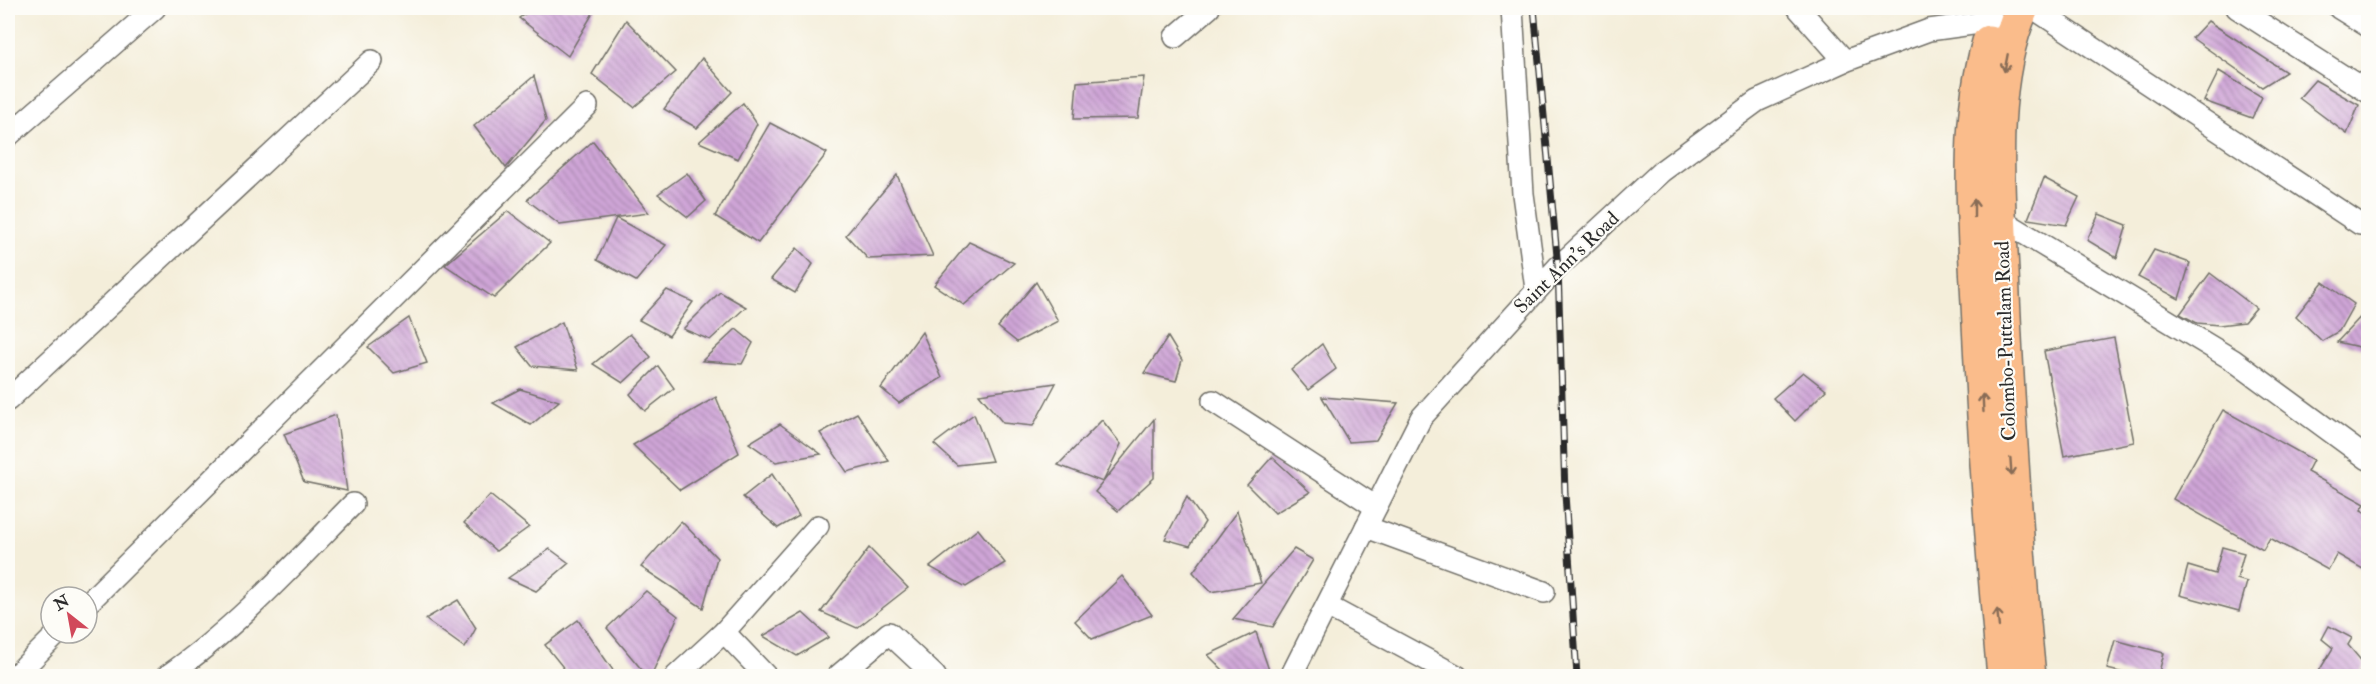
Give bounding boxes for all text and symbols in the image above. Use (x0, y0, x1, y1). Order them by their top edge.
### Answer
one-way arrow (2000, 53, 2011, 73)
one-way arrow (1968, 199, 1980, 219)
street label: Saint Ann's Road (1509, 206, 1624, 319)
street label: Colombo-Puttalam Road (1990, 240, 2021, 441)
one-way arrow (1978, 393, 1989, 413)
one-way arrow (2006, 457, 2017, 477)
north arrow (39, 585, 99, 645)
text: N (50, 590, 74, 616)
one-way arrow (1992, 609, 2003, 629)

